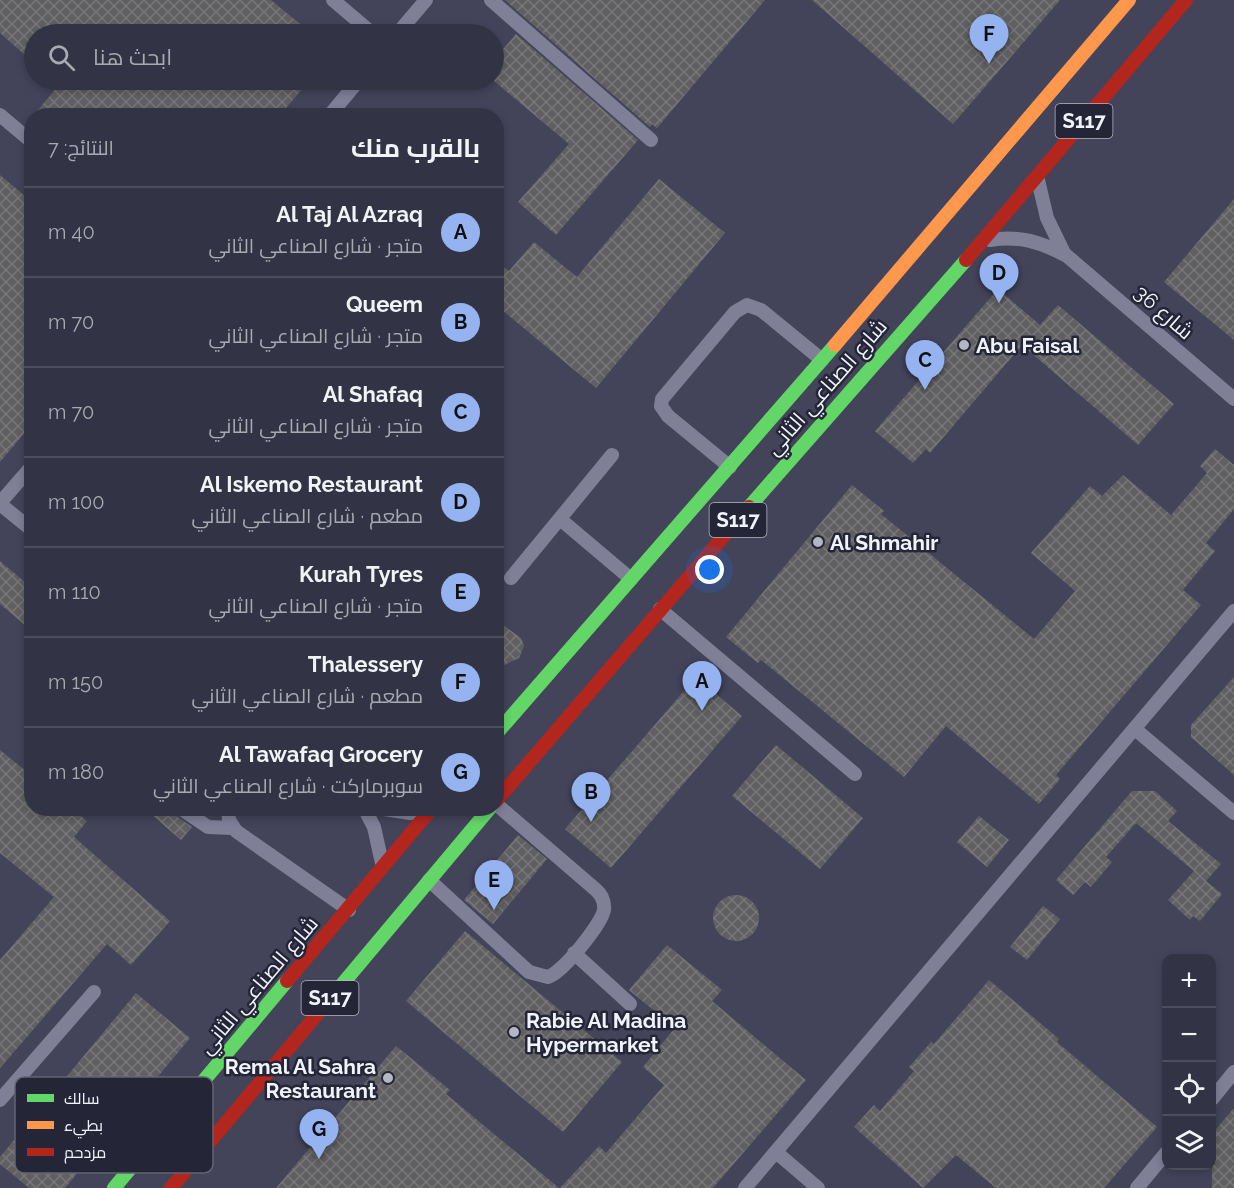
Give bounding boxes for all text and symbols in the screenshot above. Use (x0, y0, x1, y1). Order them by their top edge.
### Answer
pin: F (970, 14, 1008, 64)
search box (24, 24, 504, 90)
icon: search (45, 41, 78, 74)
text: ابحث هنا (93, 44, 172, 70)
road number: S117 (1056, 104, 1112, 138)
text: بالقرب منك (351, 133, 480, 163)
text: النتائج: 7 (48, 136, 114, 160)
text: Al Taj Al Azraq (276, 201, 423, 227)
text: 40 m (48, 220, 95, 244)
text: A (454, 220, 467, 244)
text: متجر · شارع الصناعي الثاني (208, 234, 423, 258)
pin: D (980, 254, 1018, 303)
street label: شارع 36 (1128, 280, 1199, 346)
text: Queem (346, 291, 423, 317)
text: 70 m (48, 310, 94, 334)
text: B (454, 310, 467, 334)
street label: شارع الصناعي الثاني (760, 314, 895, 463)
text: متجر · شارع الصناعي الثاني (208, 324, 423, 348)
place label: Abu Faisal (976, 333, 1079, 358)
marker: Abu Faisal (957, 338, 971, 352)
pin: C (906, 340, 944, 390)
text: Al Shafaq (323, 381, 423, 407)
text: 70 m (48, 400, 94, 424)
text: C (454, 400, 467, 424)
text: متجر · شارع الصناعي الثاني (208, 414, 423, 438)
text: Al Iskemo Restaurant (200, 471, 423, 497)
text: 100 m (48, 490, 105, 514)
text: D (453, 490, 468, 514)
road number: S117 (710, 503, 766, 537)
text: مطعم · شارع الصناعي الثاني (191, 504, 423, 528)
place label: Al Shmahir (830, 530, 938, 555)
marker: Al Shmahir (811, 535, 825, 549)
your location (695, 555, 724, 584)
text: Kurah Tyres (299, 561, 423, 587)
text: 110 m (48, 580, 101, 604)
text: E (454, 580, 467, 604)
text: متجر · شارع الصناعي الثاني (208, 594, 423, 618)
text: Thalessery (308, 651, 423, 677)
pin: A (682, 662, 722, 711)
text: 150 m (48, 670, 103, 694)
text: F (455, 670, 466, 694)
text: مطعم · شارع الصناعي الثاني (191, 684, 423, 708)
text: Al Tawafaq Grocery (219, 741, 423, 767)
text: 180 m (48, 760, 104, 784)
text: G (453, 760, 468, 784)
pin: B (572, 772, 610, 822)
text: سوبرماركت · شارع الصناعي الثاني (153, 774, 423, 798)
pin: E (474, 860, 514, 910)
street label: شارع الصناعي الثاني (193, 911, 326, 1062)
map controls (1162, 954, 1216, 1170)
button: + (1162, 954, 1216, 1008)
road number: S117 (302, 981, 358, 1015)
place label: Rabie Al Madina Hypermarket (526, 1008, 686, 1057)
button: − (1162, 1008, 1216, 1062)
marker: Rabie Al Madina Hypermarket (507, 1025, 521, 1039)
place label: Remal Al Sahra Restaurant (225, 1054, 376, 1103)
button: locate (1162, 1062, 1216, 1116)
marker: Remal Al Sahra Restaurant (381, 1071, 395, 1085)
legend (15, 1077, 213, 1173)
text: سالك (64, 1089, 99, 1108)
pin: G (300, 1110, 338, 1159)
text: بطيء (64, 1116, 103, 1139)
button: layers (1162, 1116, 1216, 1170)
text: مزدحم (64, 1143, 106, 1164)

